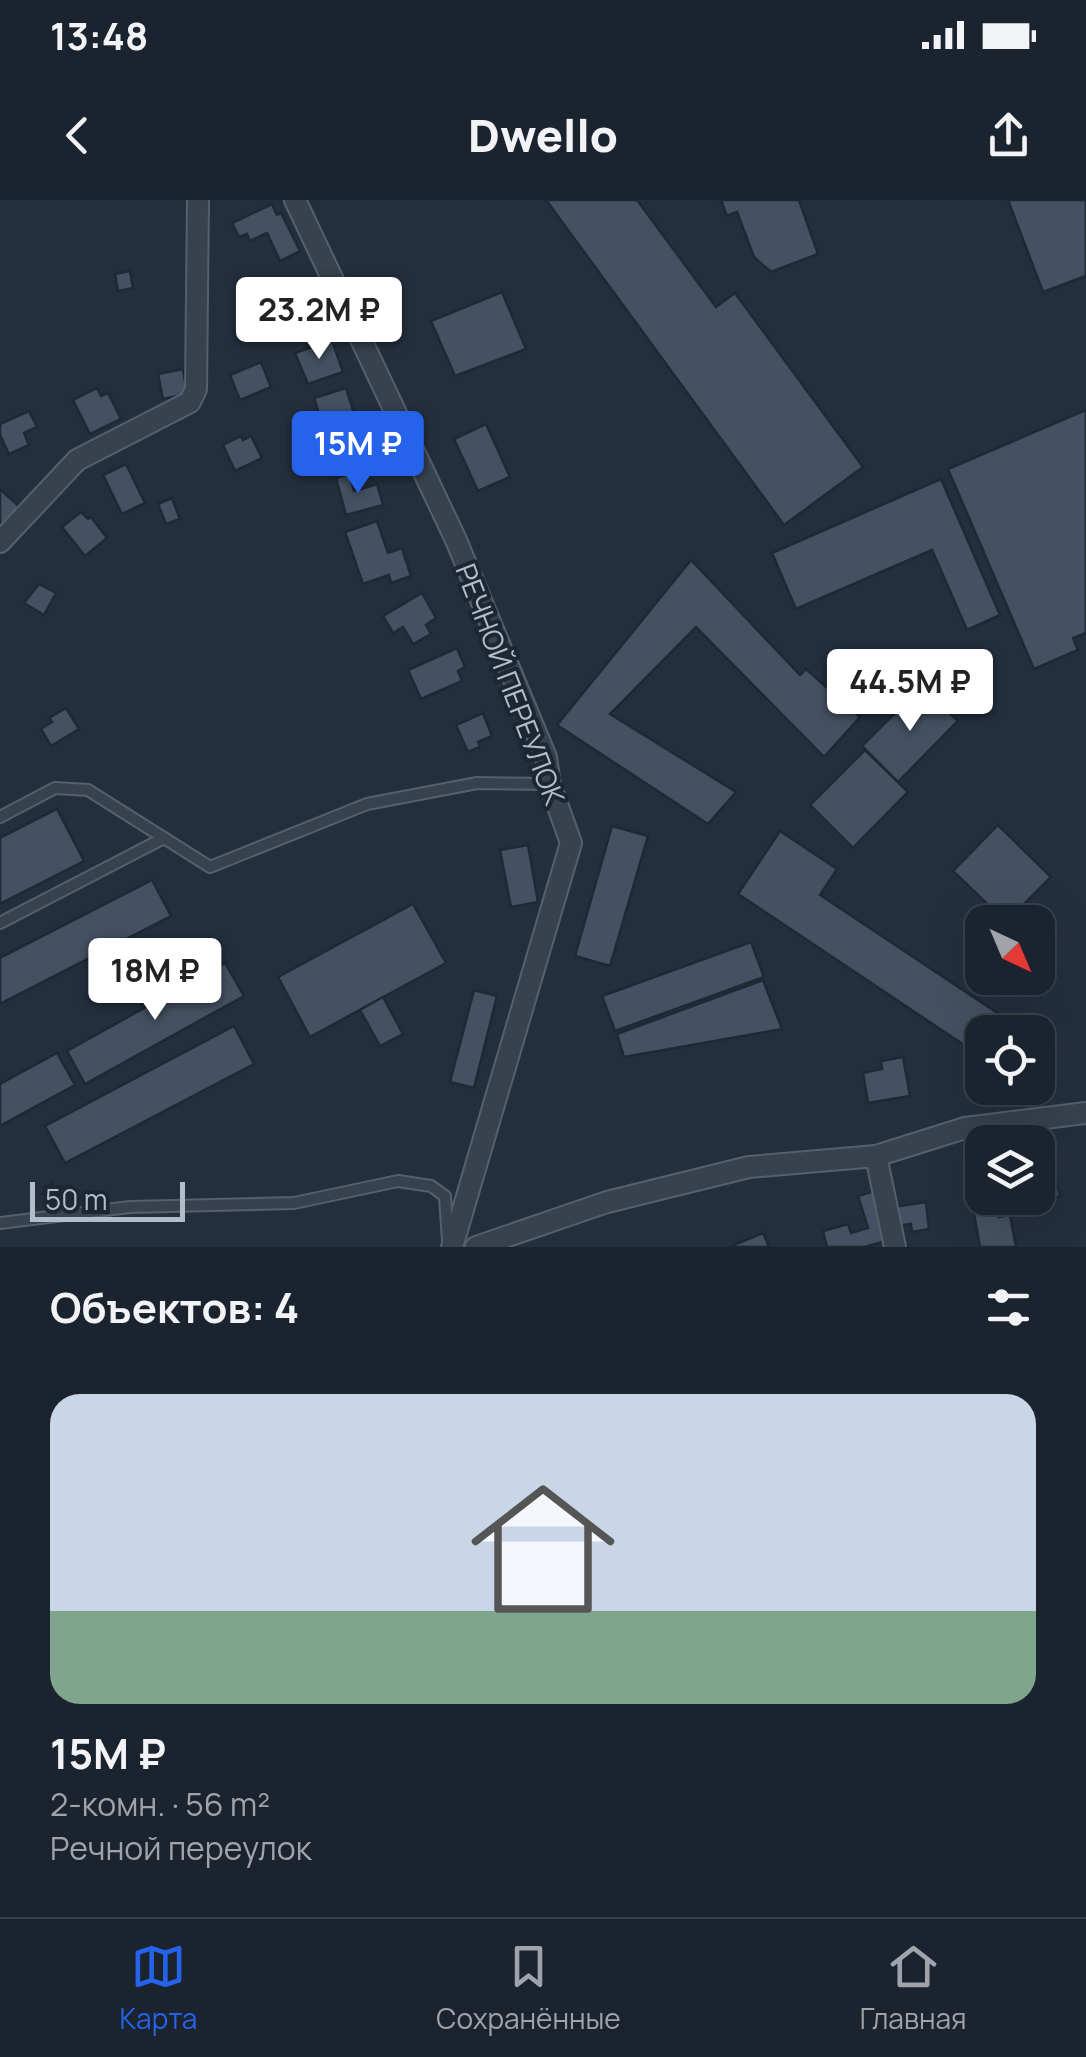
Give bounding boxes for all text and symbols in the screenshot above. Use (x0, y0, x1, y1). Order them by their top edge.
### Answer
text: 13:48 (50, 9, 148, 61)
text: Dwello (468, 104, 618, 166)
icon: back (50, 108, 105, 163)
icon: share (981, 108, 1036, 163)
pin: 23.2M ₽ (227, 277, 411, 362)
text: 23.2M ₽ (258, 287, 380, 331)
pin: 15M ₽ (288, 411, 428, 496)
text: 15M ₽ (314, 421, 402, 465)
street label: РЕЧНОЙ ПЕРЕУЛОК (448, 558, 575, 810)
pin: 44.5M ₽ (818, 649, 1002, 734)
text: 44.5M ₽ (849, 659, 971, 703)
north arrow (965, 905, 1055, 995)
map controls (965, 905, 1055, 1215)
pin: 18M ₽ (85, 938, 225, 1023)
text: 18M ₽ (110, 948, 200, 992)
button: locate (965, 1015, 1055, 1105)
button: layers (965, 1125, 1055, 1215)
scale bar (30, 1177, 185, 1221)
text: 50 m (45, 1180, 108, 1218)
text: Объектов: 4 (50, 1278, 299, 1336)
icon: filters (981, 1280, 1036, 1335)
icon: home (453, 1459, 633, 1639)
text: 15M ₽ (50, 1724, 166, 1782)
text: 2-комн. · 56 m² (50, 1782, 270, 1826)
text: Речной переулок (50, 1826, 312, 1870)
tab: Карта (119, 1939, 197, 2037)
tab: Сохранённые (436, 1939, 621, 2037)
tab: Главная (860, 1939, 967, 2037)

